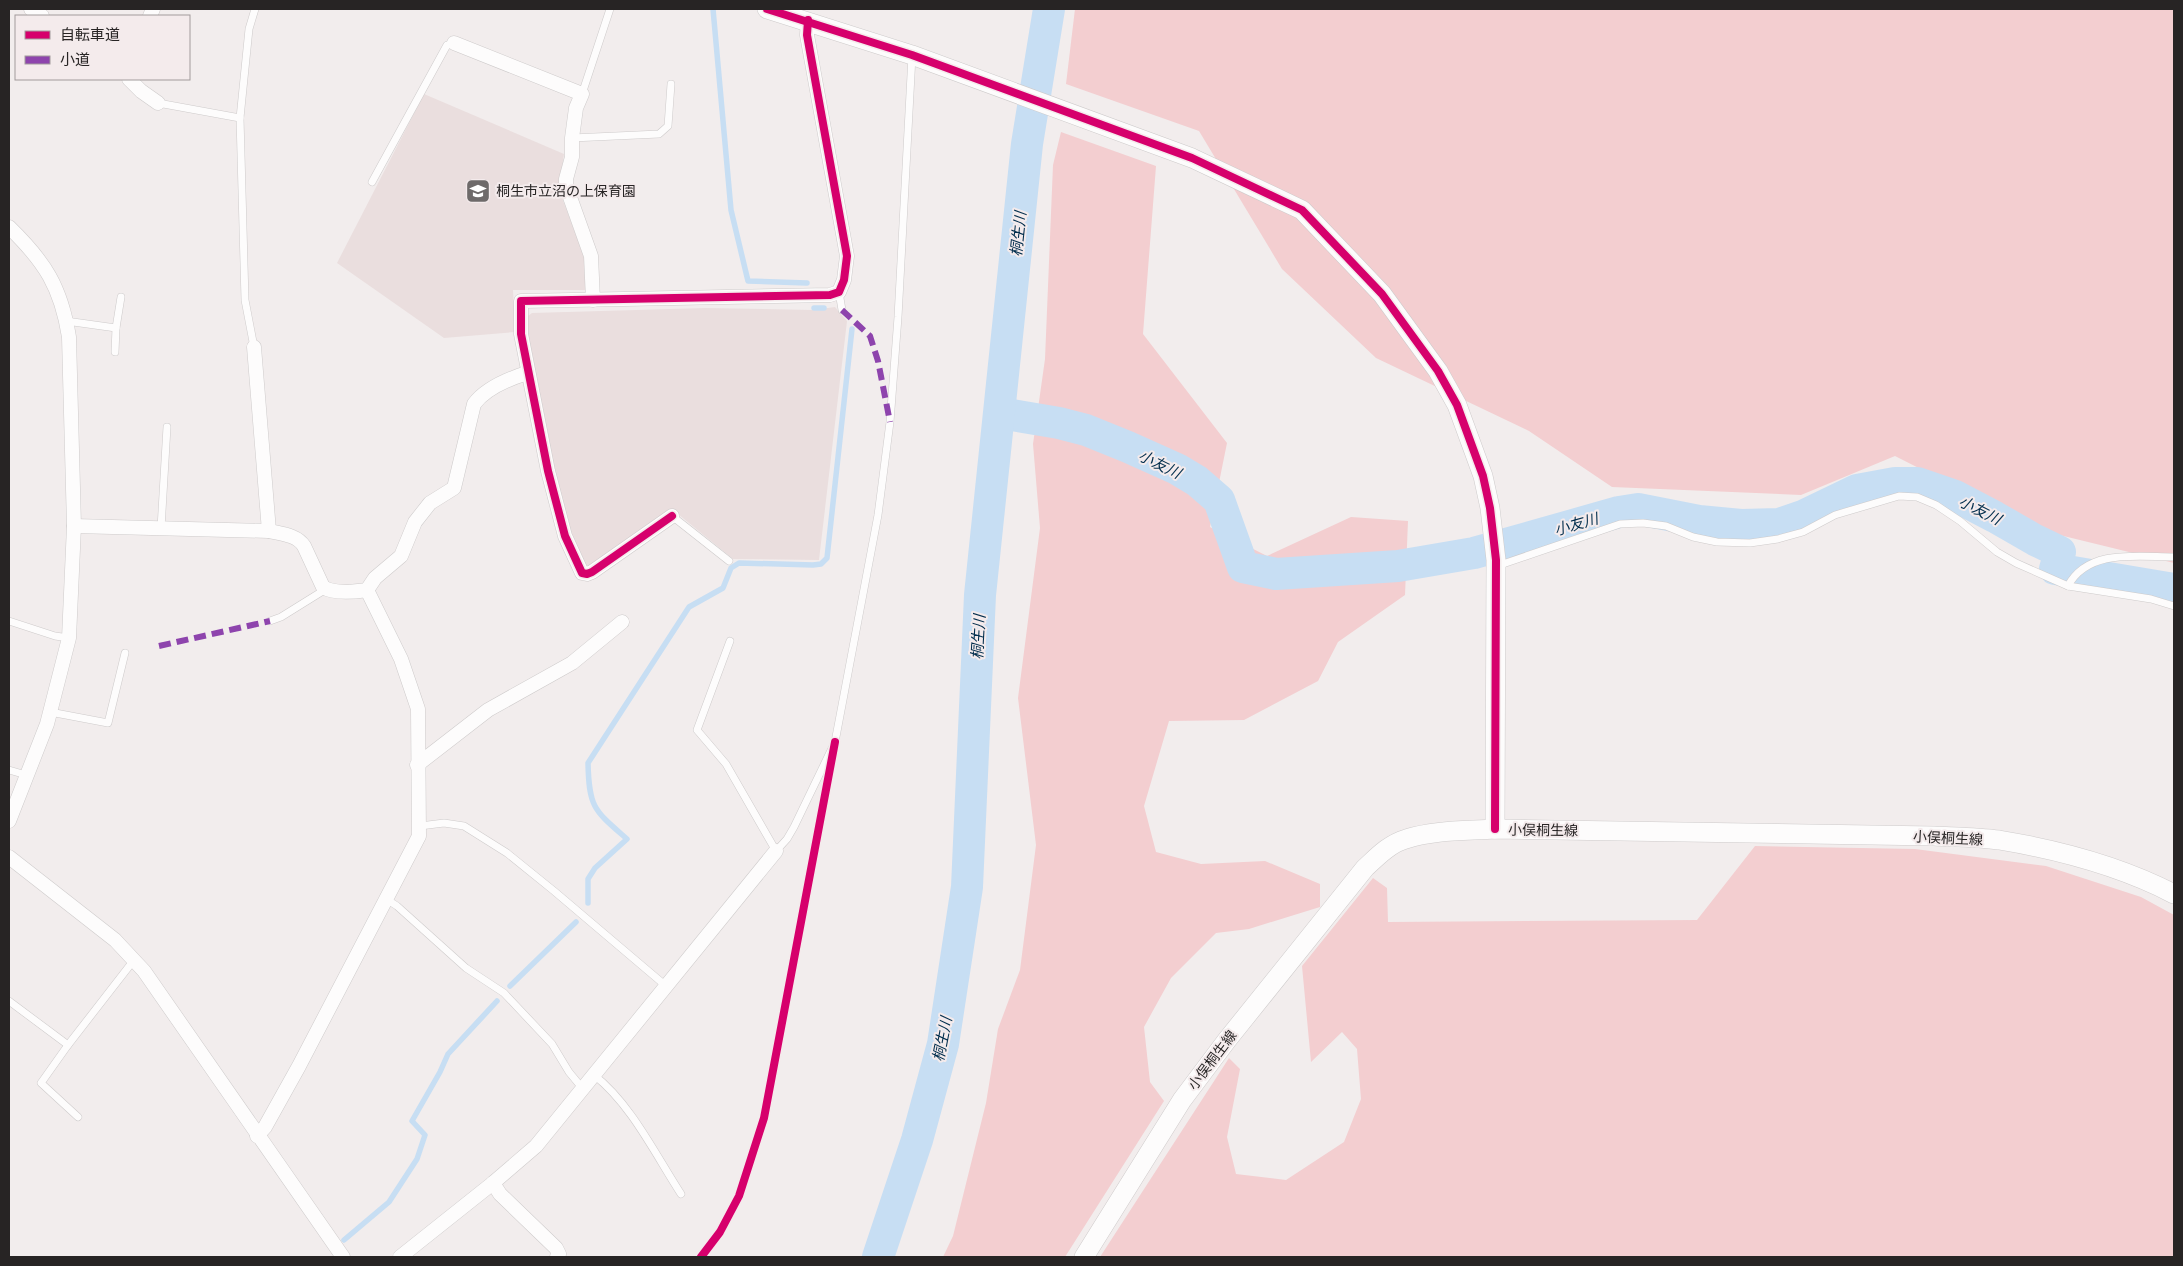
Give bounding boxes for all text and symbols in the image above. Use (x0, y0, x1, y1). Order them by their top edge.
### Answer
legend (15, 15, 190, 80)
text: 自転車道 (60, 26, 120, 43)
text: 小道 (60, 51, 90, 68)
school or university icon: 桐生市立沼の上保育園 (465, 178, 491, 204)
place label: 桐生市立沼の上保育園 (496, 183, 636, 199)
water label: 桐生川 (1007, 209, 1029, 257)
water label: 小友川 (1136, 446, 1186, 482)
water label: 小友川 (1956, 492, 2006, 529)
water label: 小友川 (1552, 509, 1602, 538)
water label: 桐生川 (968, 612, 988, 660)
street label: 小俣桐生線 (1508, 821, 1578, 839)
street label: 小俣桐生線 (1913, 828, 1983, 848)
water label: 桐生川 (929, 1013, 955, 1063)
street label: 小俣桐生線 (1185, 1027, 1239, 1093)

